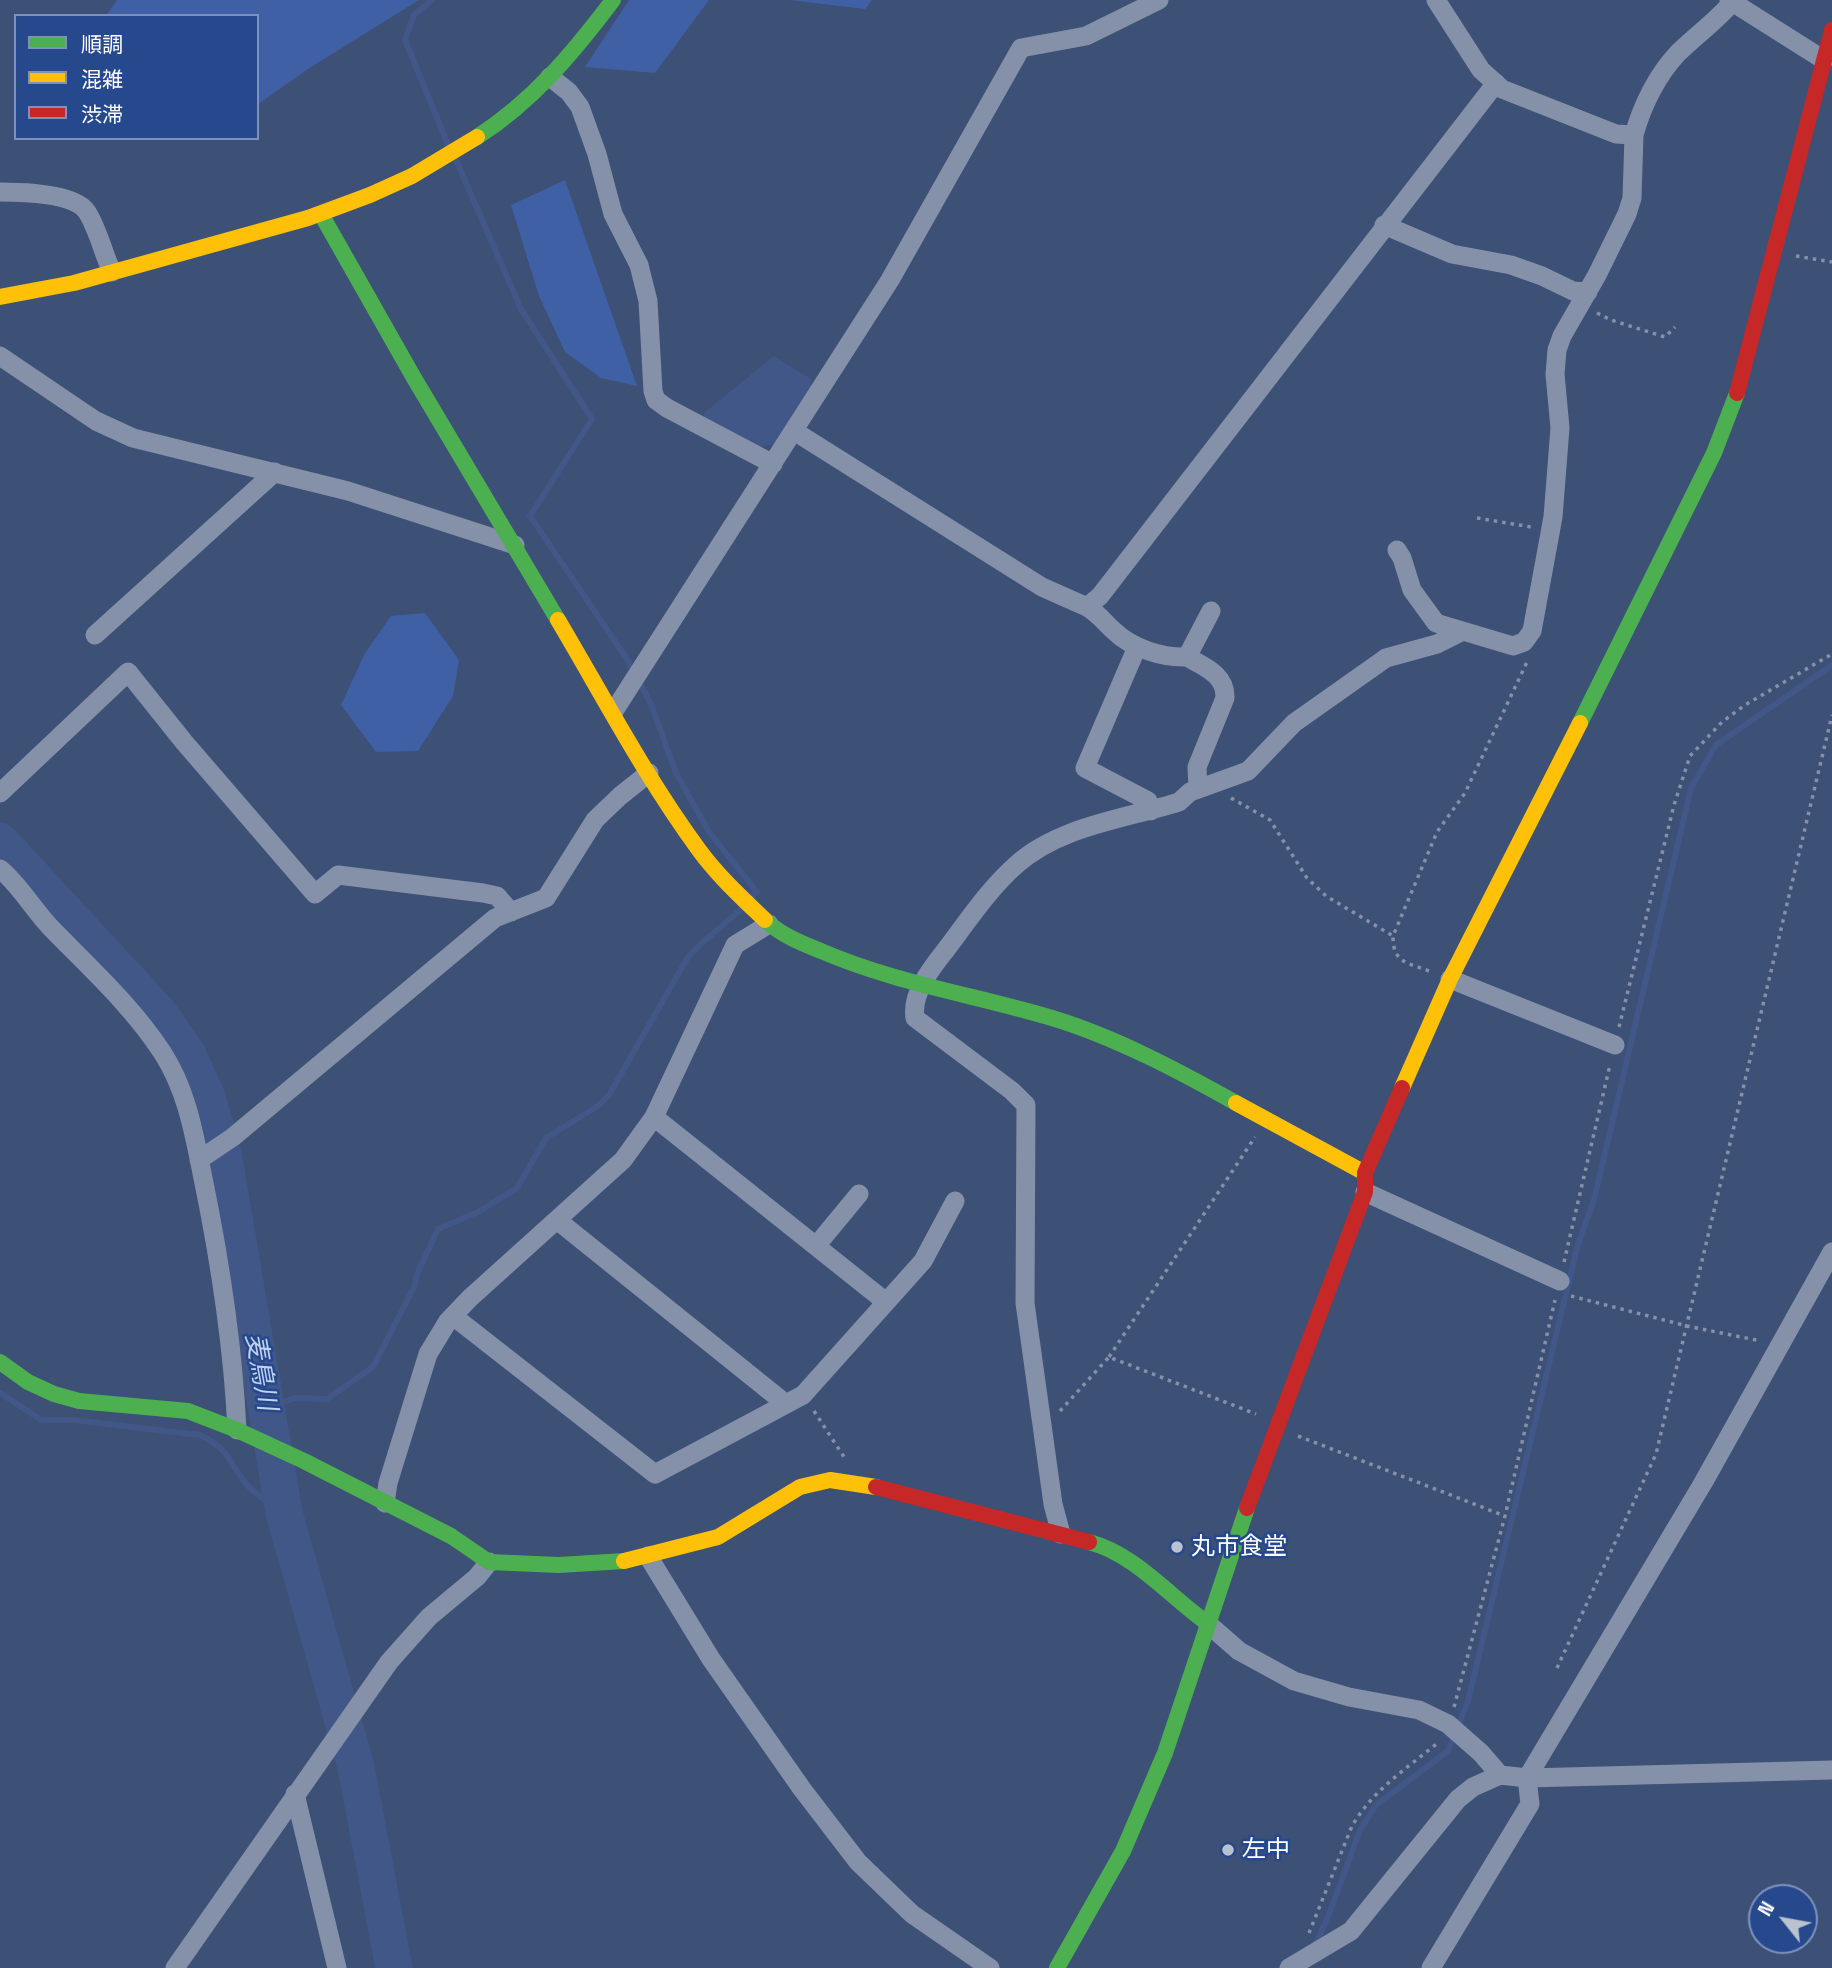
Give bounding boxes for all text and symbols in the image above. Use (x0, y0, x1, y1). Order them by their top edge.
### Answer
legend (14, 14, 259, 140)
text: 順調 (81, 31, 123, 58)
text: 混雑 (81, 66, 123, 93)
text: 渋滞 (81, 101, 123, 128)
water label: 麦鳥川 (238, 1331, 282, 1413)
place label: 丸市食堂 (1191, 1533, 1287, 1561)
marker: 丸市食堂 (1169, 1539, 1185, 1555)
place label: 左中 (1242, 1836, 1290, 1864)
marker: 左中 (1220, 1842, 1236, 1858)
north arrow (1748, 1884, 1818, 1954)
text: N (1752, 1897, 1780, 1921)

